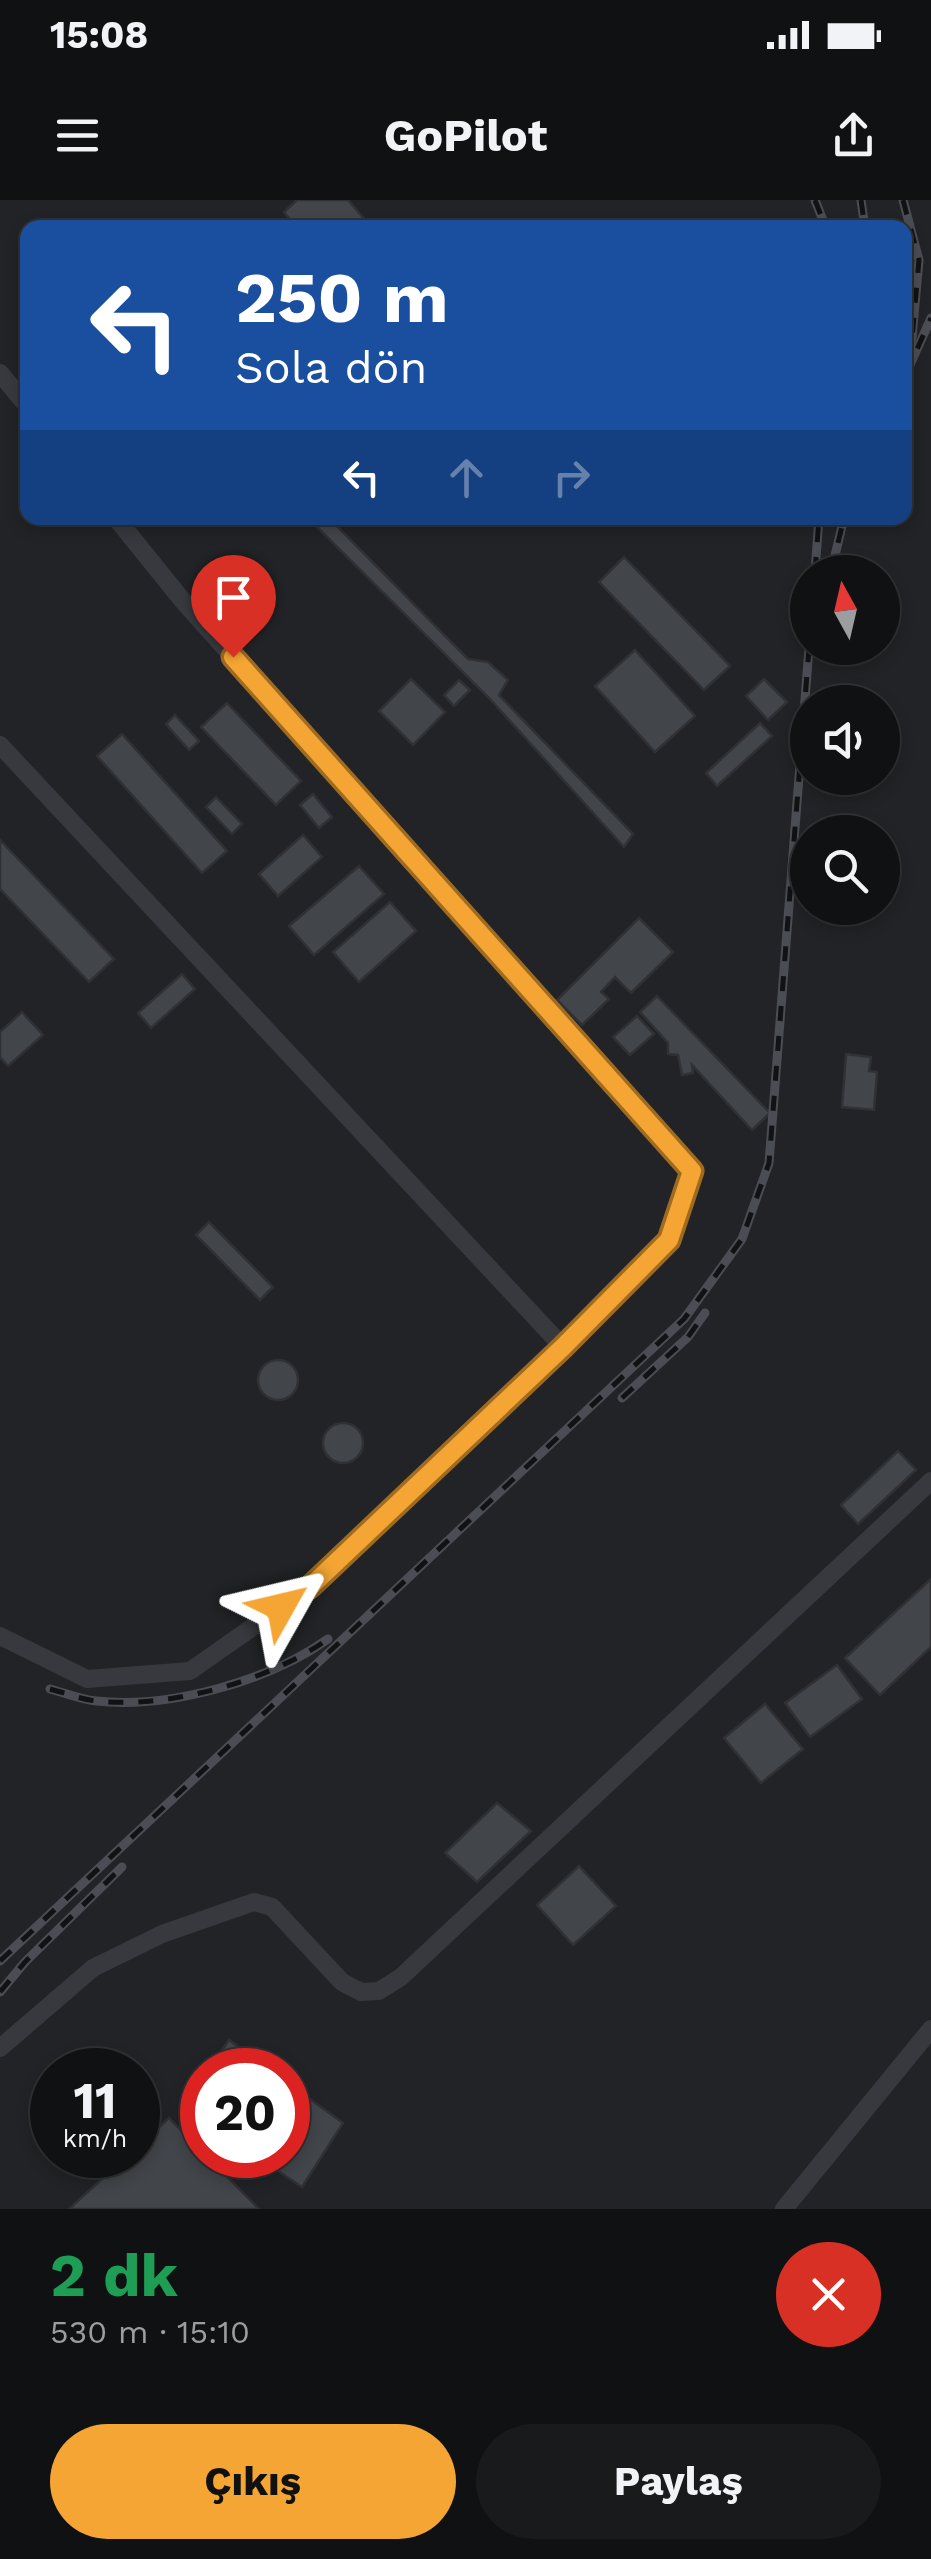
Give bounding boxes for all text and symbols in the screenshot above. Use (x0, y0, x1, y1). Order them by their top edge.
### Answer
text: 15:08 (50, 13, 148, 57)
icon: menu (50, 108, 105, 163)
icon: share (826, 108, 881, 163)
text: GoPilot (384, 109, 547, 162)
text: 250 m (235, 257, 449, 339)
icon: left (70, 260, 200, 390)
text: Sola dön (235, 341, 427, 394)
icon: left (334, 450, 389, 505)
icon: ahead (439, 450, 494, 505)
icon: right (544, 450, 599, 505)
pin (191, 555, 276, 658)
north arrow (790, 555, 900, 665)
map controls (790, 555, 900, 925)
icon: arrive (206, 570, 261, 625)
button: sound (790, 685, 900, 795)
button: search (790, 815, 900, 925)
position arrow (229, 1555, 333, 1659)
speed limit sign: 20 (180, 2048, 310, 2178)
text: 11 (73, 2071, 117, 2130)
text: km/h (63, 2124, 127, 2153)
text: 2 dk (50, 2240, 178, 2311)
button: close (776, 2242, 881, 2347)
text: 530 m · 15:10 (50, 2313, 250, 2351)
button: Çıkış (50, 2424, 456, 2539)
button: Paylaş (476, 2424, 881, 2539)

